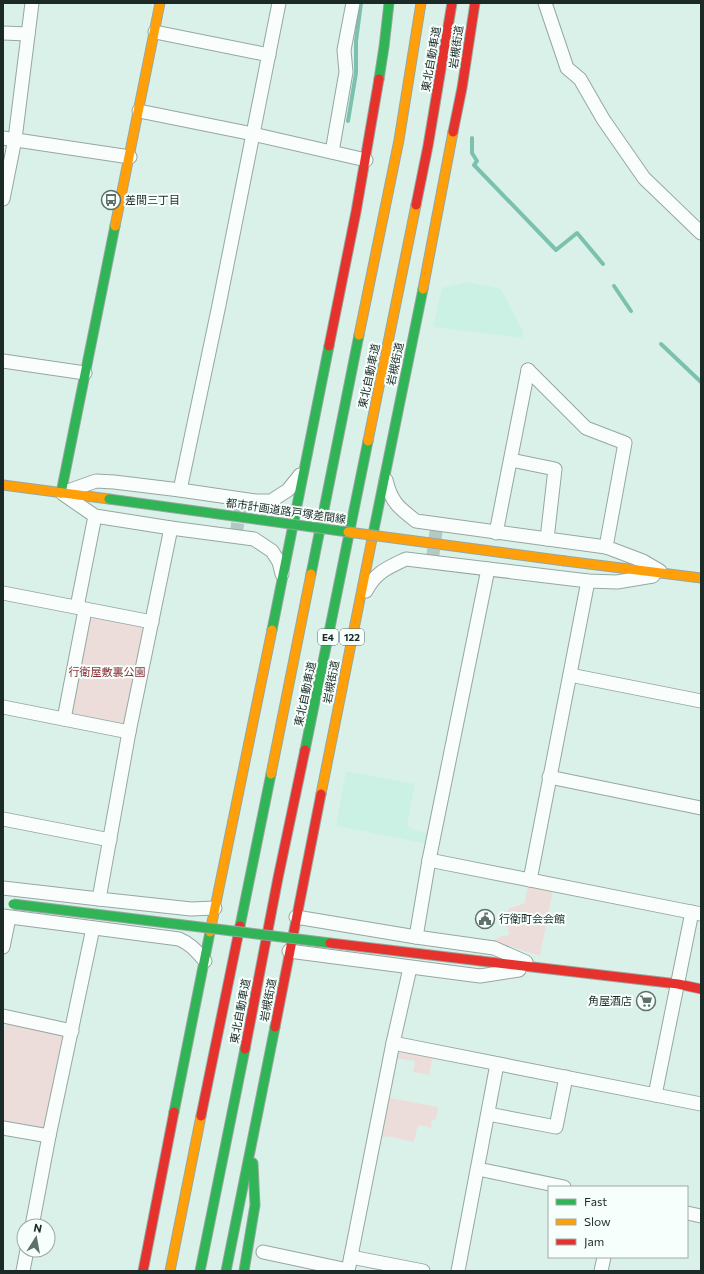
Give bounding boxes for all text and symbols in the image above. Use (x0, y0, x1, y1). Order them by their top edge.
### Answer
street label: 岩槻街道 (446, 24, 465, 70)
street label: 東北自動車道 (418, 25, 443, 93)
bus stop icon: 差間三丁目 (100, 189, 122, 211)
place label: 差間三丁目 (125, 193, 180, 206)
street label: 岩槻街道 (384, 341, 405, 387)
street label: 東北自動車道 (355, 342, 382, 410)
street label: 都市計画道路戸塚差間線 (225, 496, 347, 525)
road number: E4 (318, 629, 338, 645)
road number: 122 (340, 629, 364, 645)
street label: 岩槻街道 (320, 659, 341, 705)
street label: 東北自動車道 (291, 660, 318, 728)
park label: 行衛屋敷裏公園 (69, 665, 146, 678)
public building icon: 行衛町会会館 (474, 908, 496, 930)
place label: 行衛町会会館 (499, 912, 565, 925)
street label: 東北自動車道 (227, 977, 252, 1045)
street label: 岩槻街道 (257, 977, 278, 1023)
supermarket icon: 角屋酒店 (635, 990, 657, 1012)
place label: 角屋酒店 (588, 994, 632, 1007)
legend (548, 1186, 688, 1258)
text: Fast (584, 1194, 607, 1208)
text: Slow (584, 1214, 611, 1228)
north arrow (16, 1218, 56, 1258)
text: N (33, 1221, 43, 1235)
text: Jam (584, 1234, 604, 1249)

